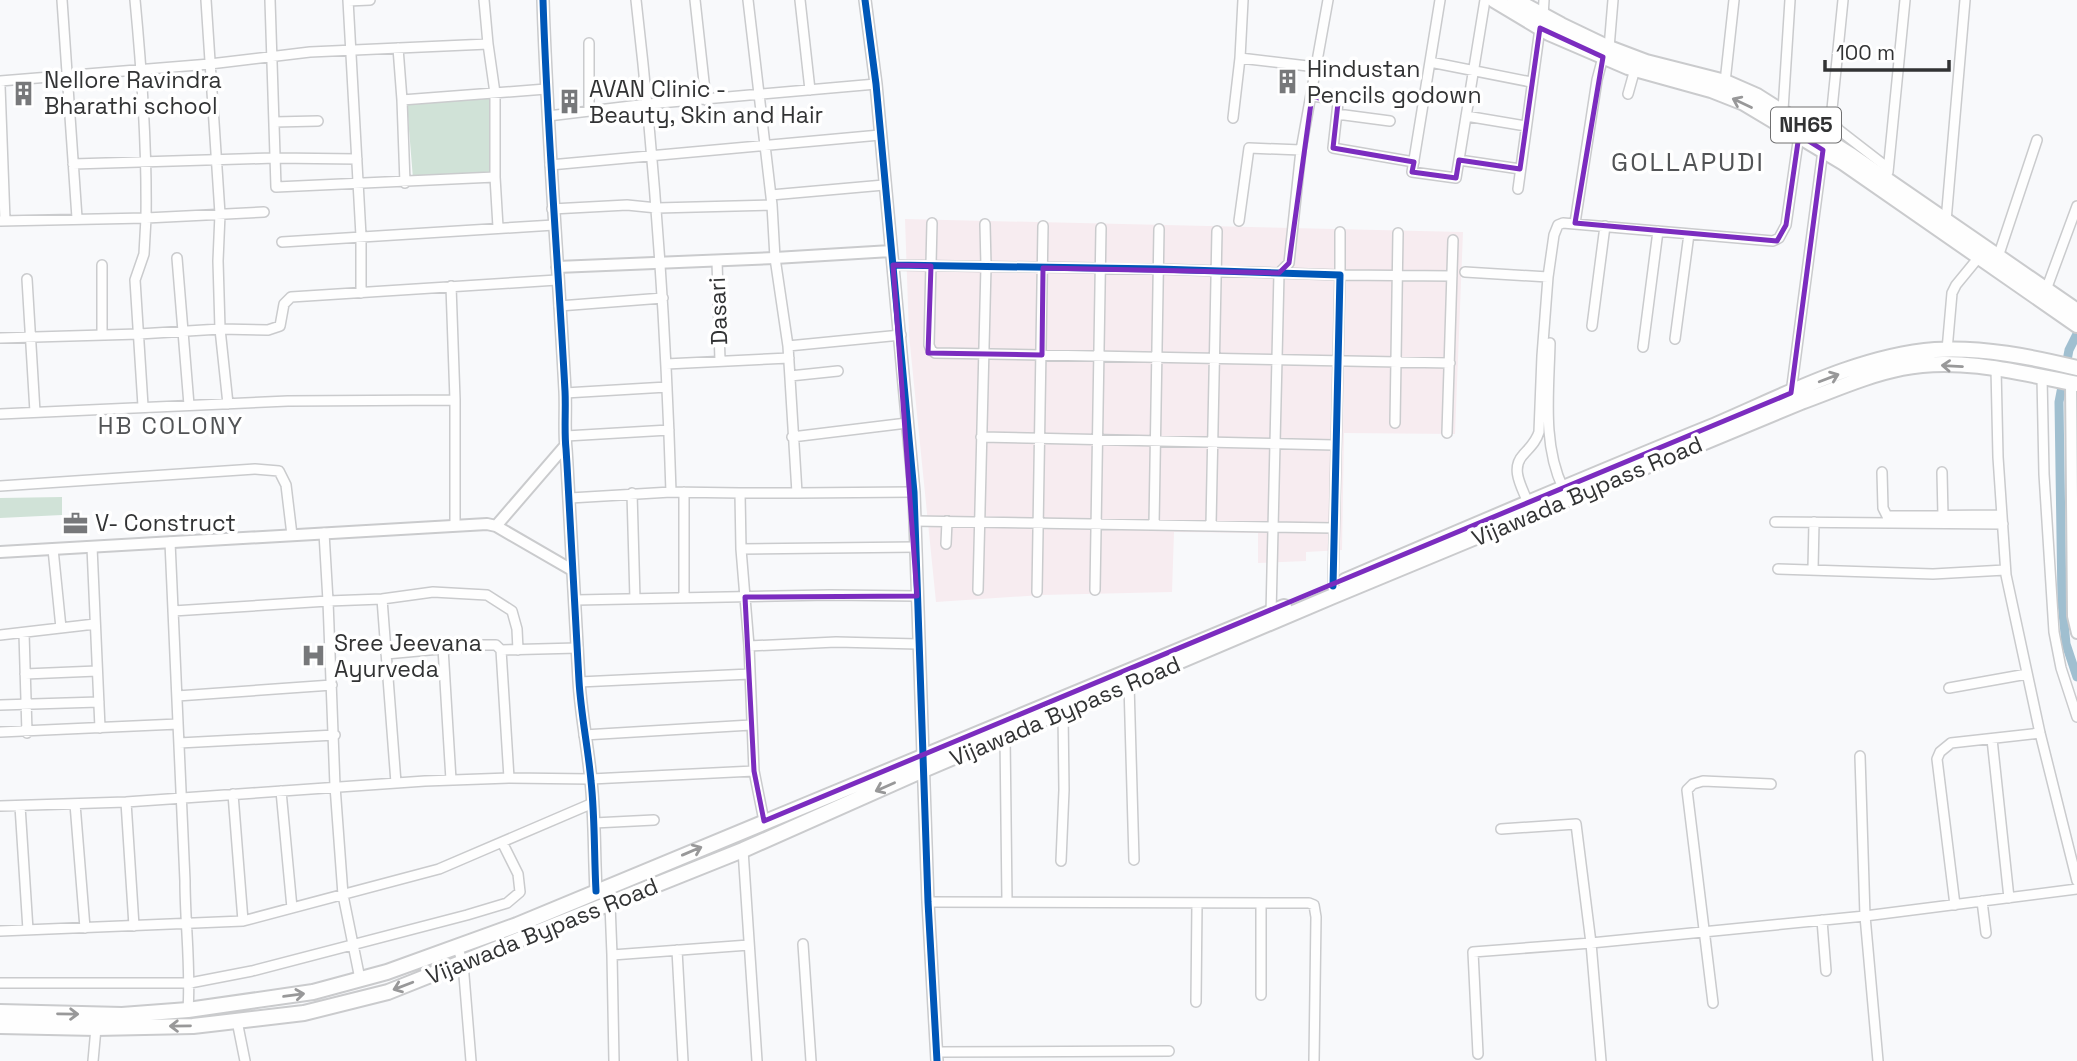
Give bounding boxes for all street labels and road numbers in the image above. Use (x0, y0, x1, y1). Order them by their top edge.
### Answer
road number: NH65 (1771, 108, 1841, 142)
street label: Dasari (702, 277, 734, 345)
street label: Vijawada Bypass Road (1467, 429, 1707, 553)
street label: Vijawada Bypass Road (945, 649, 1185, 773)
street label: Vijawada Bypass Road (422, 871, 662, 991)

